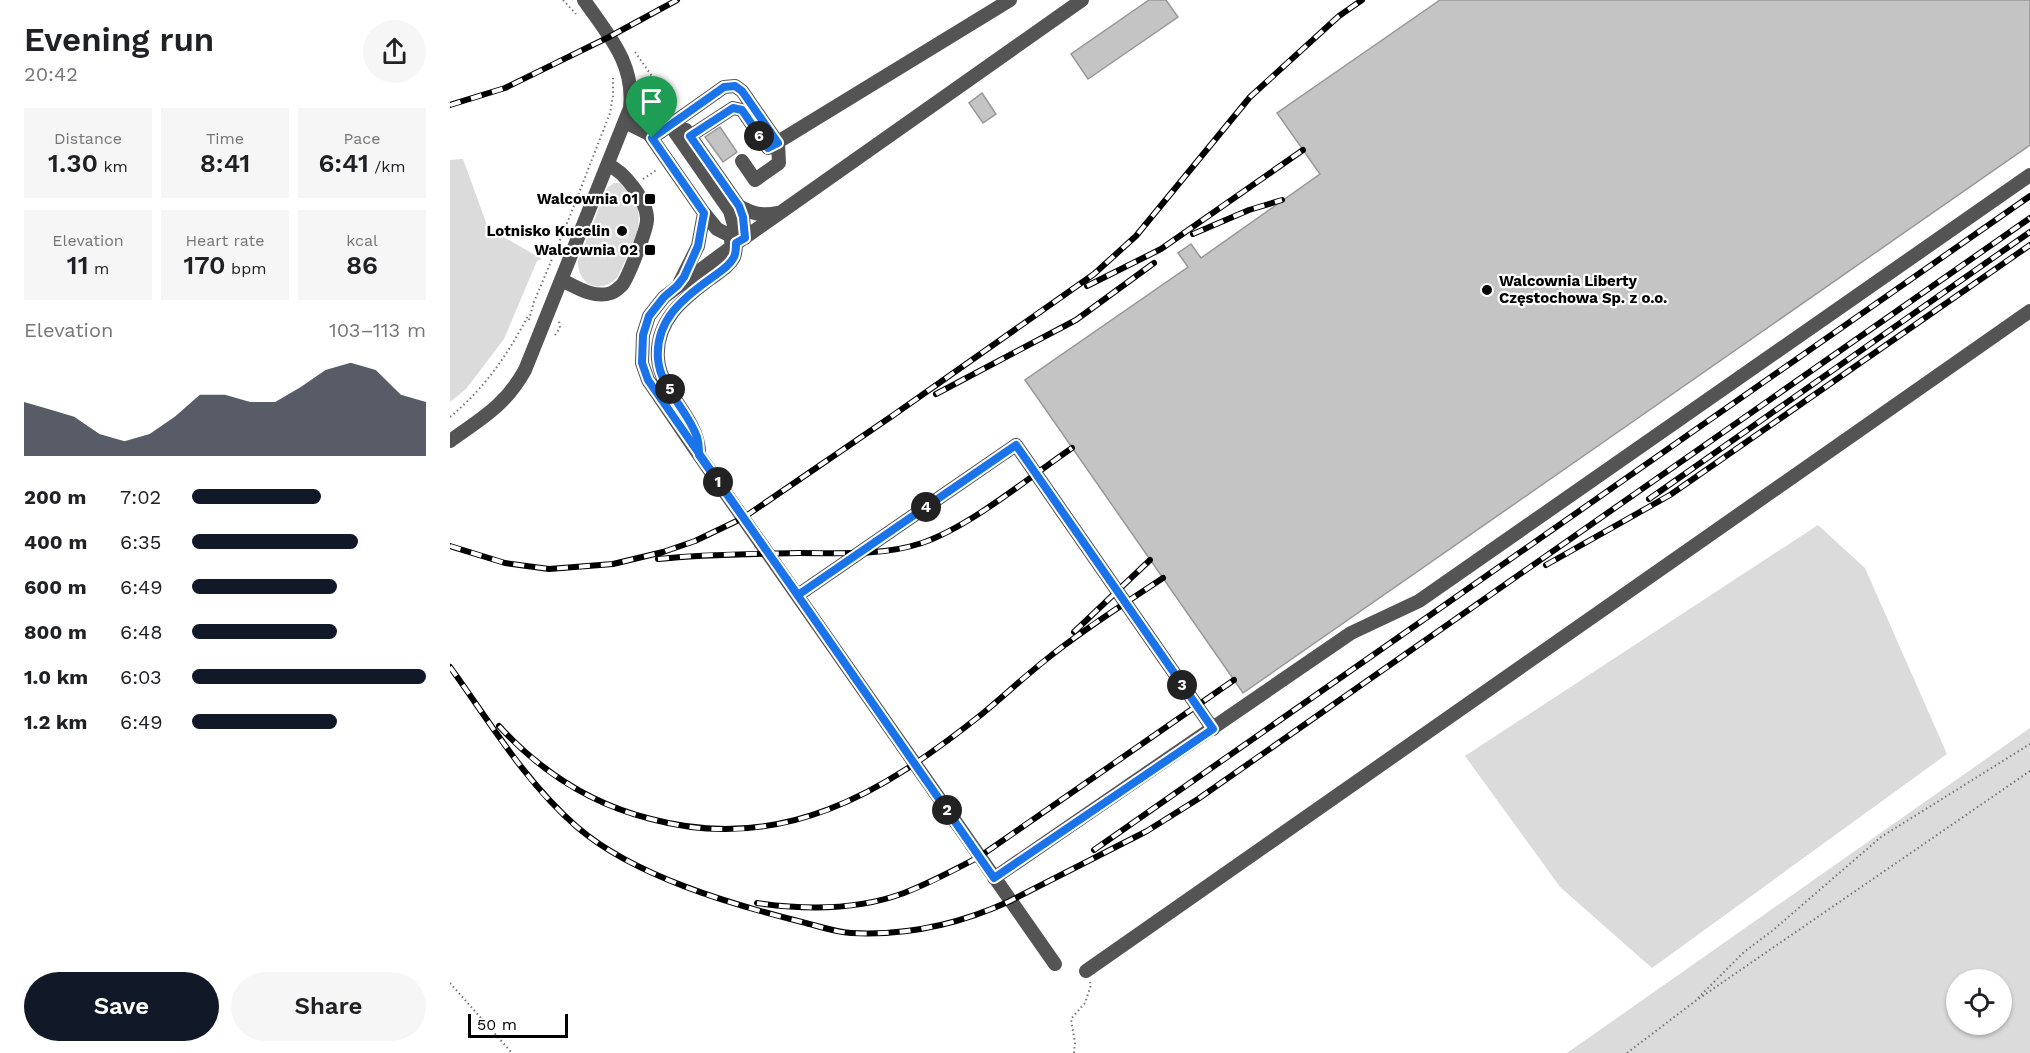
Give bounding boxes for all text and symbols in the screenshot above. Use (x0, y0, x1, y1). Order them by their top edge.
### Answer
text: Evening run (24, 20, 214, 59)
button: share (363, 20, 426, 83)
text: 20:42 (24, 62, 78, 86)
pin (626, 76, 677, 138)
icon: arrive (635, 85, 668, 118)
pin: 6 (744, 121, 774, 151)
text: 6 (754, 126, 764, 145)
text: Distance (54, 129, 122, 148)
text: Time (206, 129, 244, 148)
text: Pace (343, 129, 381, 148)
text: 1.30 (48, 148, 98, 178)
text: 8:41 (200, 148, 250, 178)
text: 6:41 (318, 148, 369, 178)
text: km (98, 157, 128, 176)
text: /km (369, 157, 406, 176)
place label: Walcownia 01 (537, 190, 638, 208)
marker: Walcownia 01 (643, 192, 657, 206)
place label: Lotnisko Kucelin (486, 222, 610, 240)
marker: Lotnisko Kucelin (615, 224, 629, 238)
text: Elevation (52, 231, 124, 250)
text: Heart rate (185, 231, 265, 250)
text: kcal (346, 231, 378, 250)
place label: Walcownia 02 (534, 241, 638, 259)
marker: Walcownia 02 (643, 243, 657, 257)
text: 11 (67, 250, 88, 280)
text: 170 (184, 250, 226, 280)
text: 86 (346, 250, 378, 280)
text: m (88, 259, 109, 278)
text: bpm (226, 259, 266, 278)
place label: Walcownia Liberty Częstochowa Sp. z o.o. (1499, 272, 1667, 307)
marker: Walcownia Liberty Częstochowa Sp. z o.o. (1480, 283, 1494, 297)
text: Elevation (24, 318, 113, 342)
text: 103–113 m (329, 318, 426, 342)
pin: 5 (655, 374, 685, 404)
text: 5 (665, 379, 675, 398)
pin: 1 (703, 467, 733, 497)
text: 1 (715, 472, 721, 491)
text: 200 m (24, 485, 86, 509)
text: 7:02 (120, 485, 161, 509)
pin: 4 (911, 492, 941, 522)
text: 4 (921, 497, 931, 516)
text: 400 m (24, 530, 87, 554)
text: 6:35 (120, 530, 161, 554)
text: 600 m (24, 575, 87, 599)
text: 6:49 (120, 575, 163, 599)
text: 800 m (24, 620, 87, 644)
text: 6:48 (120, 620, 163, 644)
text: 1.0 km (24, 665, 88, 689)
text: 6:03 (120, 665, 162, 689)
pin: 3 (1167, 670, 1197, 700)
text: 3 (1177, 675, 1187, 694)
text: 1.2 km (24, 710, 87, 734)
text: 6:49 (120, 710, 163, 734)
pin: 2 (932, 795, 962, 825)
text: 2 (942, 800, 952, 819)
map controls (1946, 969, 2012, 1035)
button: locate (1946, 969, 2012, 1035)
button: Save (24, 972, 219, 1041)
button: Share (231, 972, 426, 1041)
scale bar (468, 1011, 568, 1038)
text: 50 m (477, 1015, 517, 1034)

